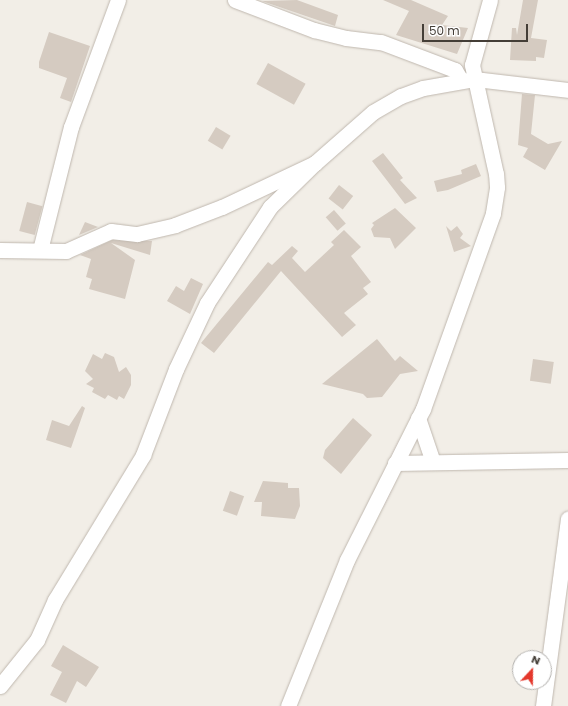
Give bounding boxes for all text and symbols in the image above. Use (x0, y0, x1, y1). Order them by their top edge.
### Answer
scale bar (424, 16, 530, 42)
text: 50 m (429, 22, 460, 39)
north arrow (512, 650, 552, 690)
text: N (529, 651, 543, 669)

